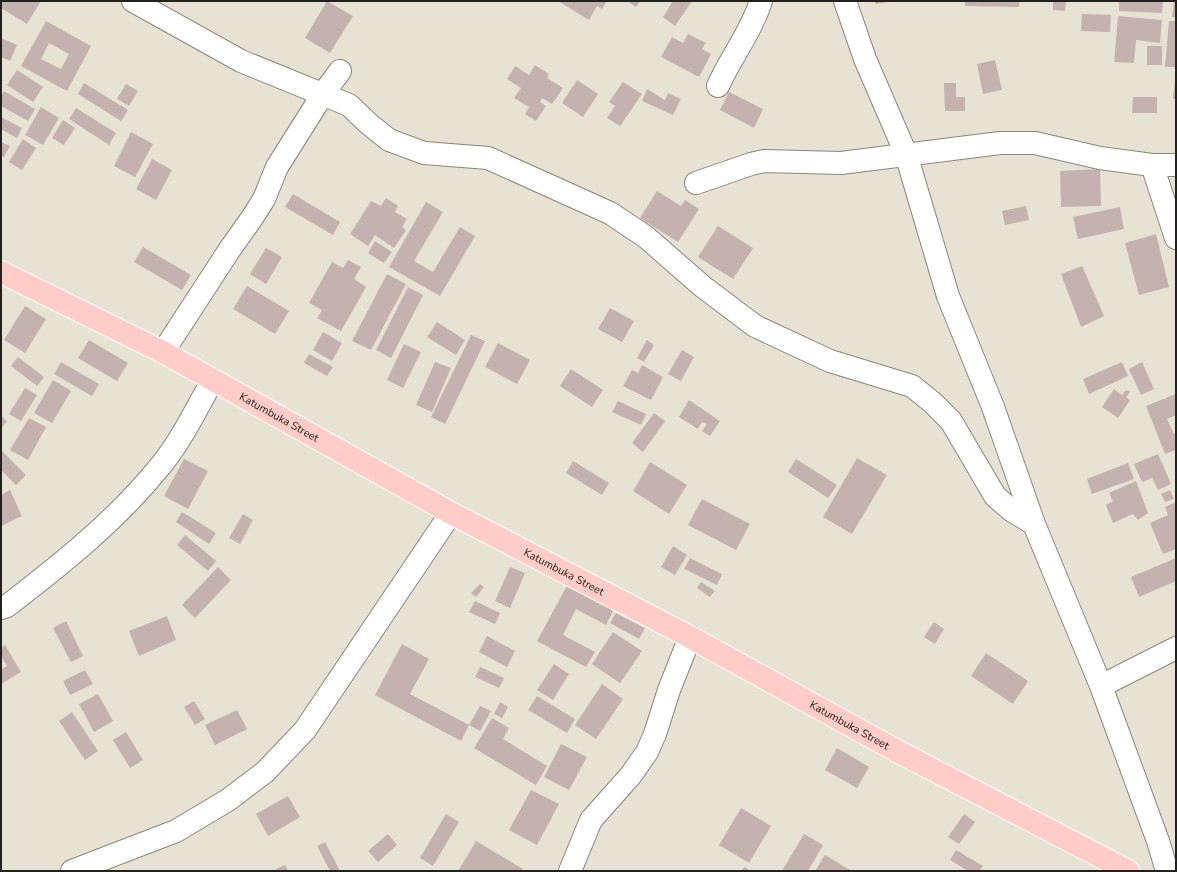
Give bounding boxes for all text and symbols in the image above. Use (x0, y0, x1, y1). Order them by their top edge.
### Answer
street label: Katumbuka Street (237, 389, 322, 446)
street label: Katumbuka Street (521, 545, 607, 599)
street label: Katumbuka Street (807, 697, 892, 753)

